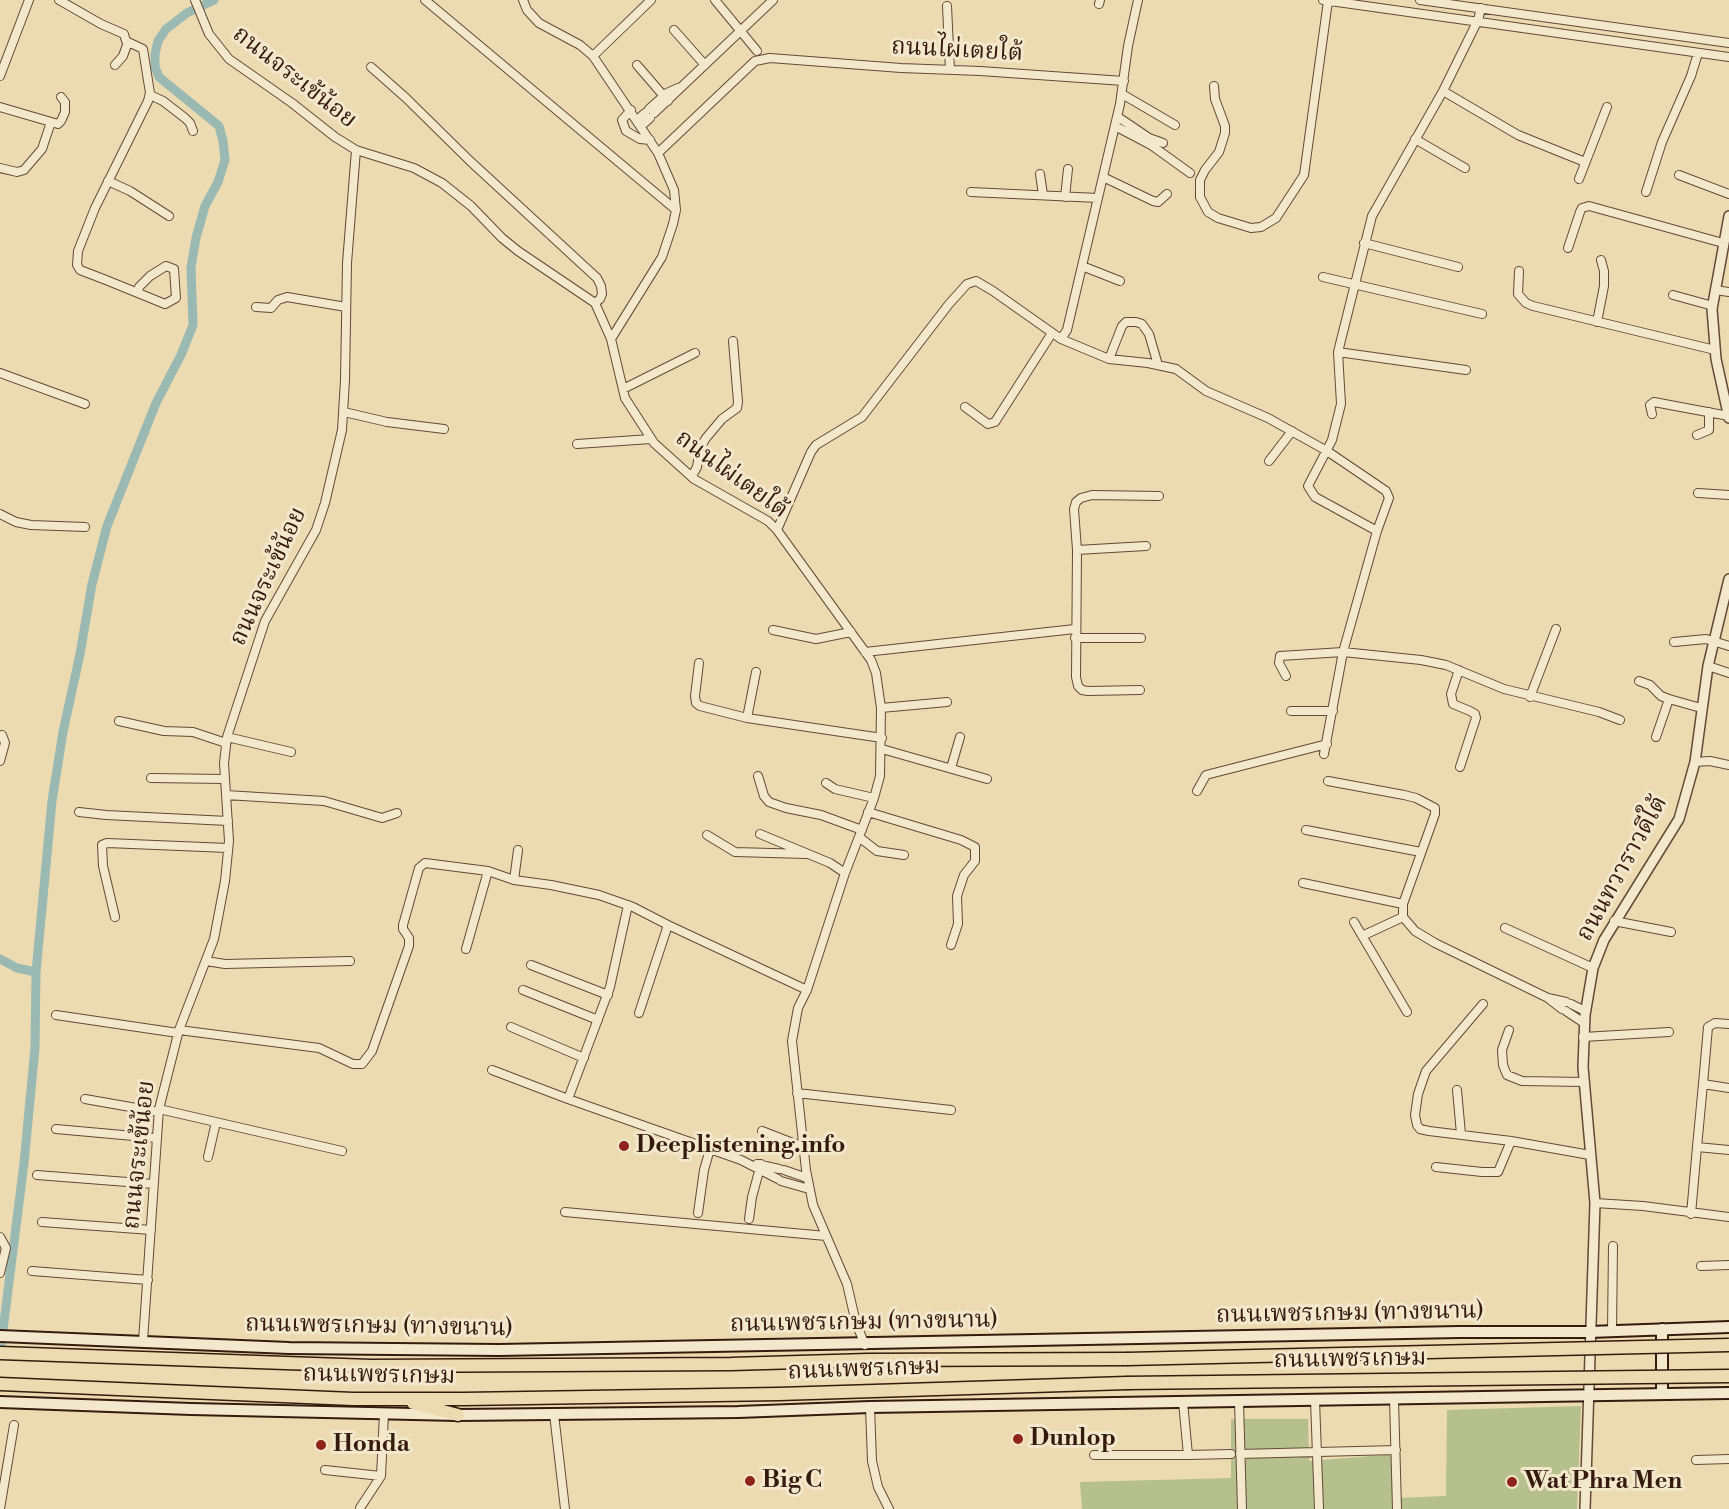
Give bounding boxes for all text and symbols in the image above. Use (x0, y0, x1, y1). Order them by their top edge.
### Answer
street label: ถนนจระเข้น้อย (226, 21, 362, 135)
street label: ถนนไผ่เตยใต้ (890, 33, 1024, 69)
street label: ถนนไผ่เตยใต้ (669, 425, 793, 525)
street label: ถนนจระเข้น้อย (224, 503, 314, 651)
street label: ถนนทวาราวดีใต้ (1571, 791, 1675, 947)
street label: ถนนจระเข้น้อย (118, 1079, 162, 1231)
place label: Deeplistening.info (636, 1132, 845, 1160)
marker: Deeplistening.info (617, 1139, 631, 1153)
street label: ถนนเพชรเกษม (ทางขนาน) (1216, 1297, 1484, 1331)
street label: ถนนเพชรเกษม (ทางขนาน) (730, 1306, 998, 1340)
street label: ถนนเพชรเกษม (ทางขนาน) (245, 1310, 513, 1344)
street label: ถนนเพชรเกษม (1273, 1344, 1427, 1376)
street label: ถนนเพชรเกษม (787, 1353, 941, 1387)
street label: ถนนเพชรเกษม (302, 1360, 456, 1392)
place label: Dunlop (1030, 1425, 1116, 1453)
place label: Honda (333, 1431, 410, 1459)
marker: Dunlop (1011, 1432, 1025, 1446)
marker: Honda (314, 1438, 328, 1452)
place label: Big C (762, 1467, 822, 1495)
place label: Wat Phra Men (1524, 1468, 1682, 1496)
marker: Big C (743, 1474, 757, 1488)
marker: Wat Phra Men (1505, 1475, 1519, 1489)

